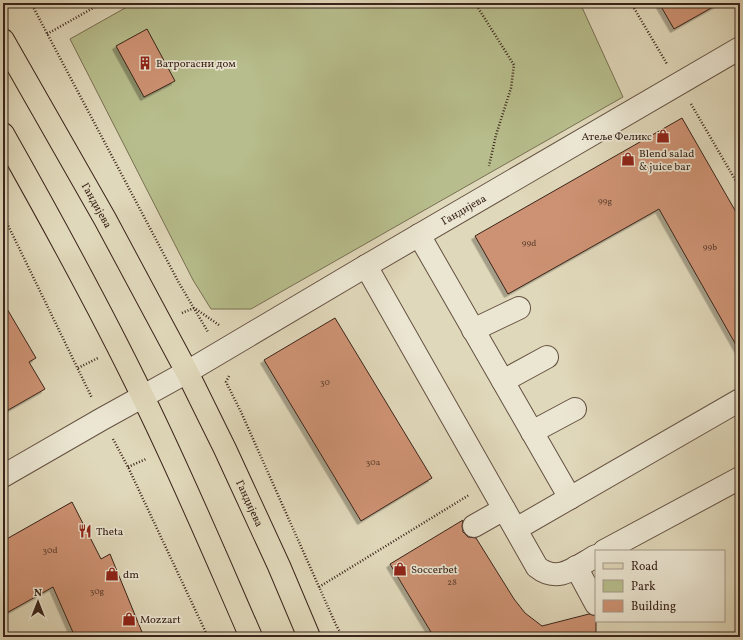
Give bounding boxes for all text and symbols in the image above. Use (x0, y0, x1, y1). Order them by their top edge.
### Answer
building icon: Ватрогасни дом (137, 55, 153, 71)
place label: Ватрогасни дом (156, 57, 236, 72)
shop icon: Атеље Феликс (655, 128, 671, 144)
place label: Атеље Феликс (582, 130, 652, 145)
place label: Blend salad & juice bar (639, 147, 694, 175)
shop icon: Blend salad & juice bar (620, 151, 636, 167)
street label: Гандијева (77, 180, 115, 232)
street label: Гандијева (439, 191, 490, 230)
house number: 99g (598, 195, 612, 208)
house number: 99d (522, 237, 536, 250)
house number: 99b (703, 241, 717, 254)
house number: 30 (320, 376, 331, 389)
house number: 30a (366, 456, 381, 469)
street label: Гандијева (231, 478, 266, 530)
restaurant icon: Theta (77, 523, 93, 539)
place label: Theta (96, 525, 124, 540)
house number: 30d (43, 544, 57, 557)
legend (595, 550, 725, 622)
text: Road (631, 559, 658, 575)
shop icon: Soccerbet (392, 561, 408, 577)
place label: Soccerbet (411, 563, 458, 578)
shop icon: dm (104, 566, 120, 582)
place label: dm (123, 568, 139, 583)
house number: 28 (447, 576, 457, 589)
text: Park (631, 579, 656, 595)
north arrow (18, 582, 58, 622)
house number: 30g (90, 585, 105, 598)
text: N (34, 586, 42, 601)
text: Building (631, 599, 676, 615)
shop icon: Mozzart (121, 611, 137, 627)
place label: Mozzart (140, 613, 181, 628)

